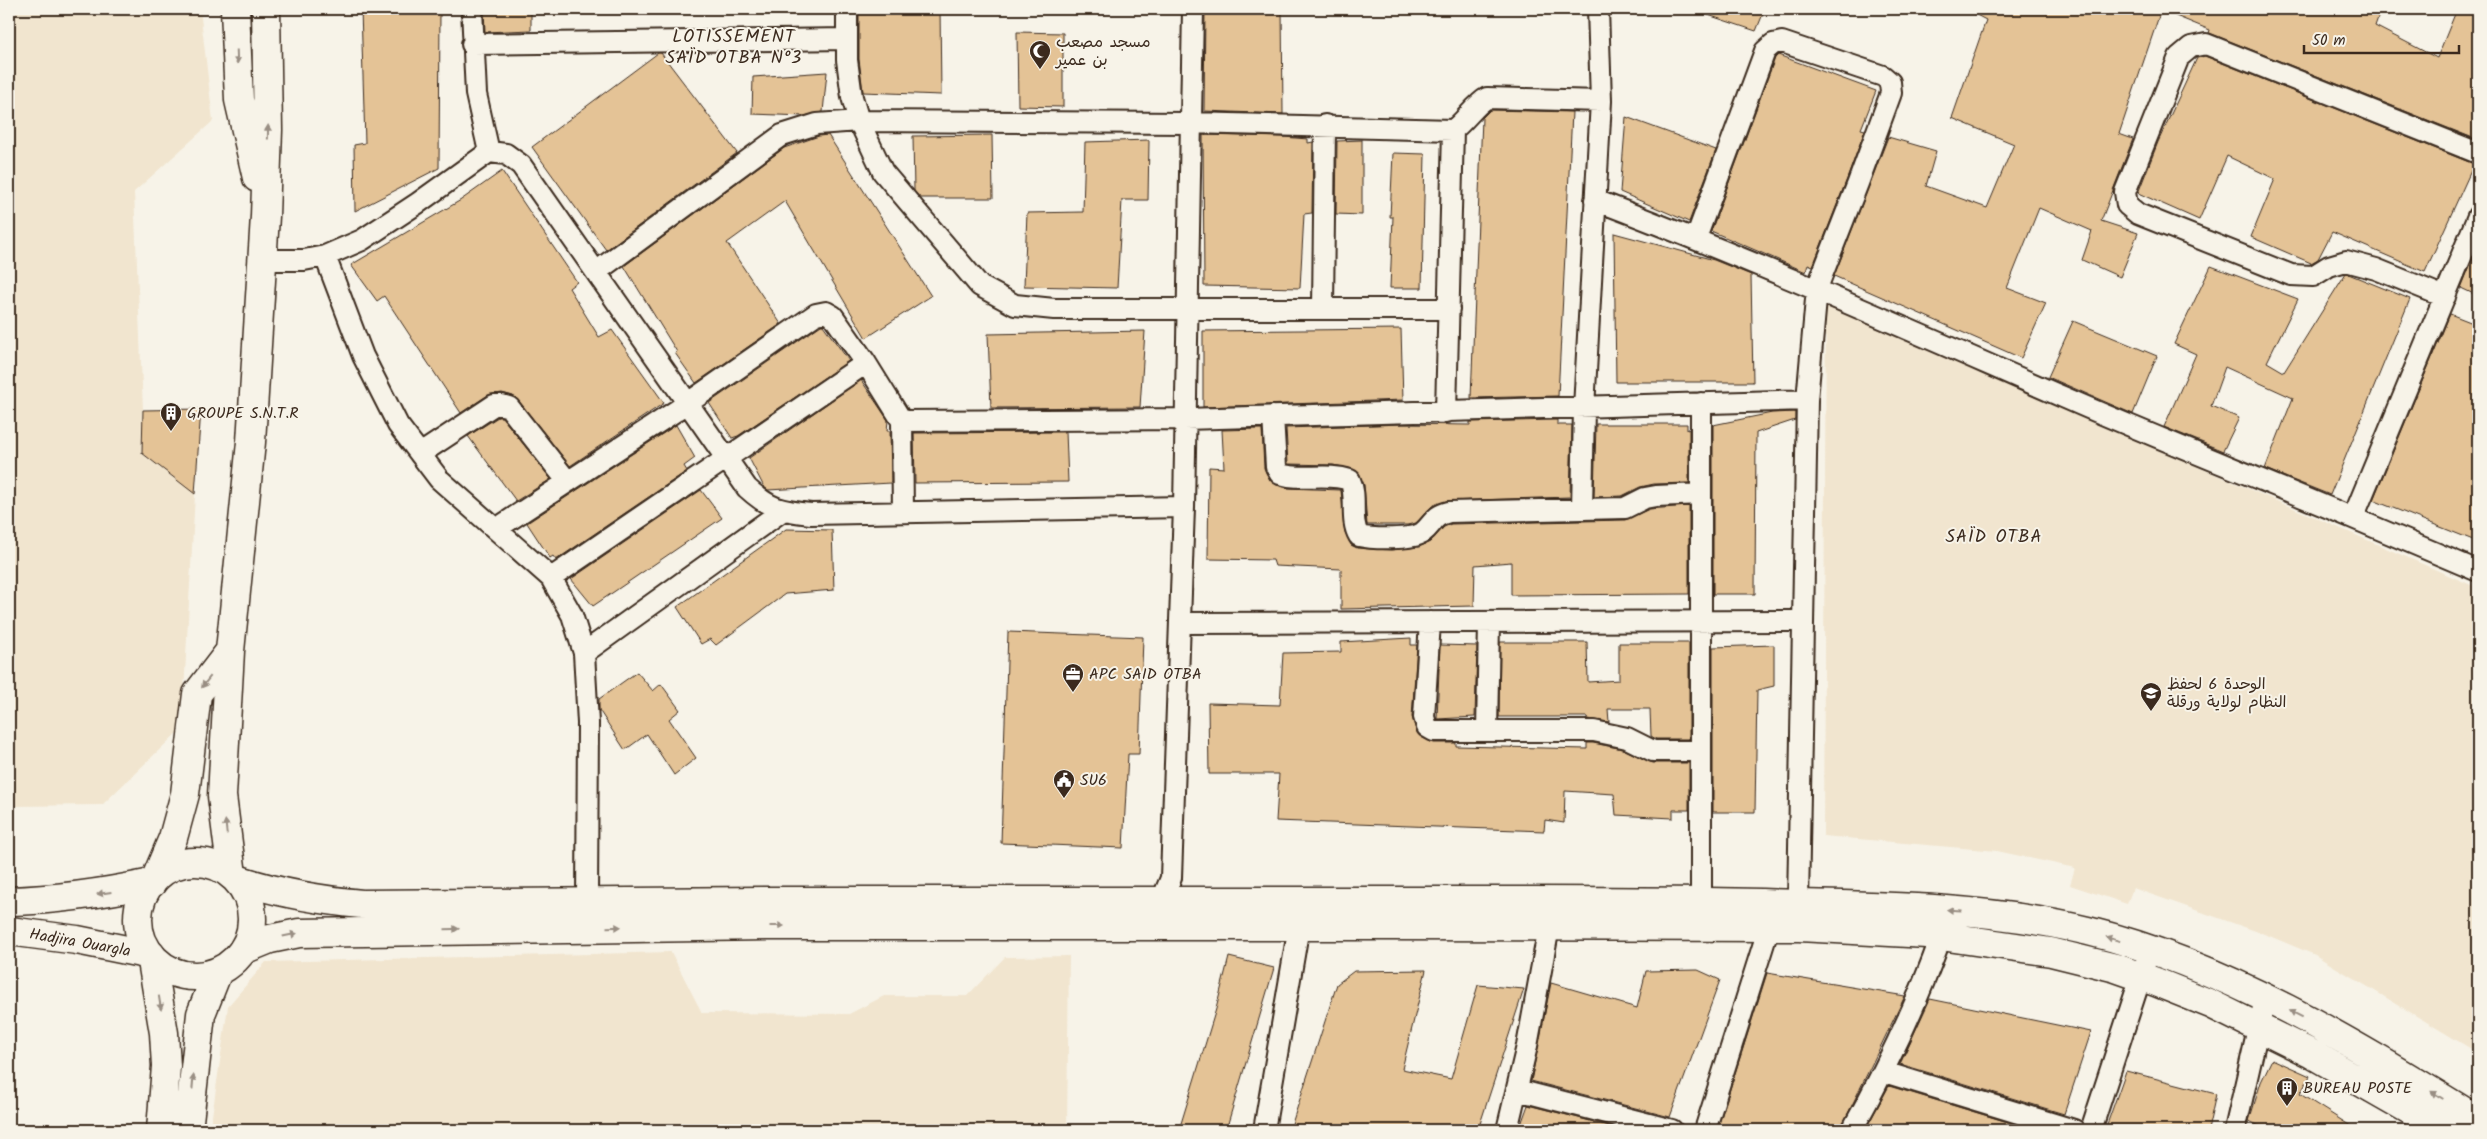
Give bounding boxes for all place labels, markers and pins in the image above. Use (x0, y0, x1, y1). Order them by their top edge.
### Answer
place label: مسجد مصعب بن عمير (1054, 30, 1151, 73)
mosque icon: مسجد مصعب بن عمير (1028, 39, 1052, 70)
building icon: GROUPE S.N.T.R (159, 401, 183, 432)
place label: GROUPE S.N.T.R (187, 401, 299, 426)
office icon: APC SAID OTBA (1061, 662, 1085, 693)
place label: APC SAID OTBA (1089, 662, 1202, 687)
place label: الوحدة 6 لحفظ النظام لولاية ورقلة (2167, 672, 2287, 715)
school or university icon: الوحدة 6 لحفظ النظام لولاية ورقلة (2139, 681, 2163, 712)
public building icon: SU6 (1052, 768, 1076, 799)
place label: SU6 (1080, 768, 1107, 793)
building icon: BUREAU POSTE (2275, 1076, 2299, 1107)
place label: BUREAU POSTE (2303, 1076, 2413, 1101)

